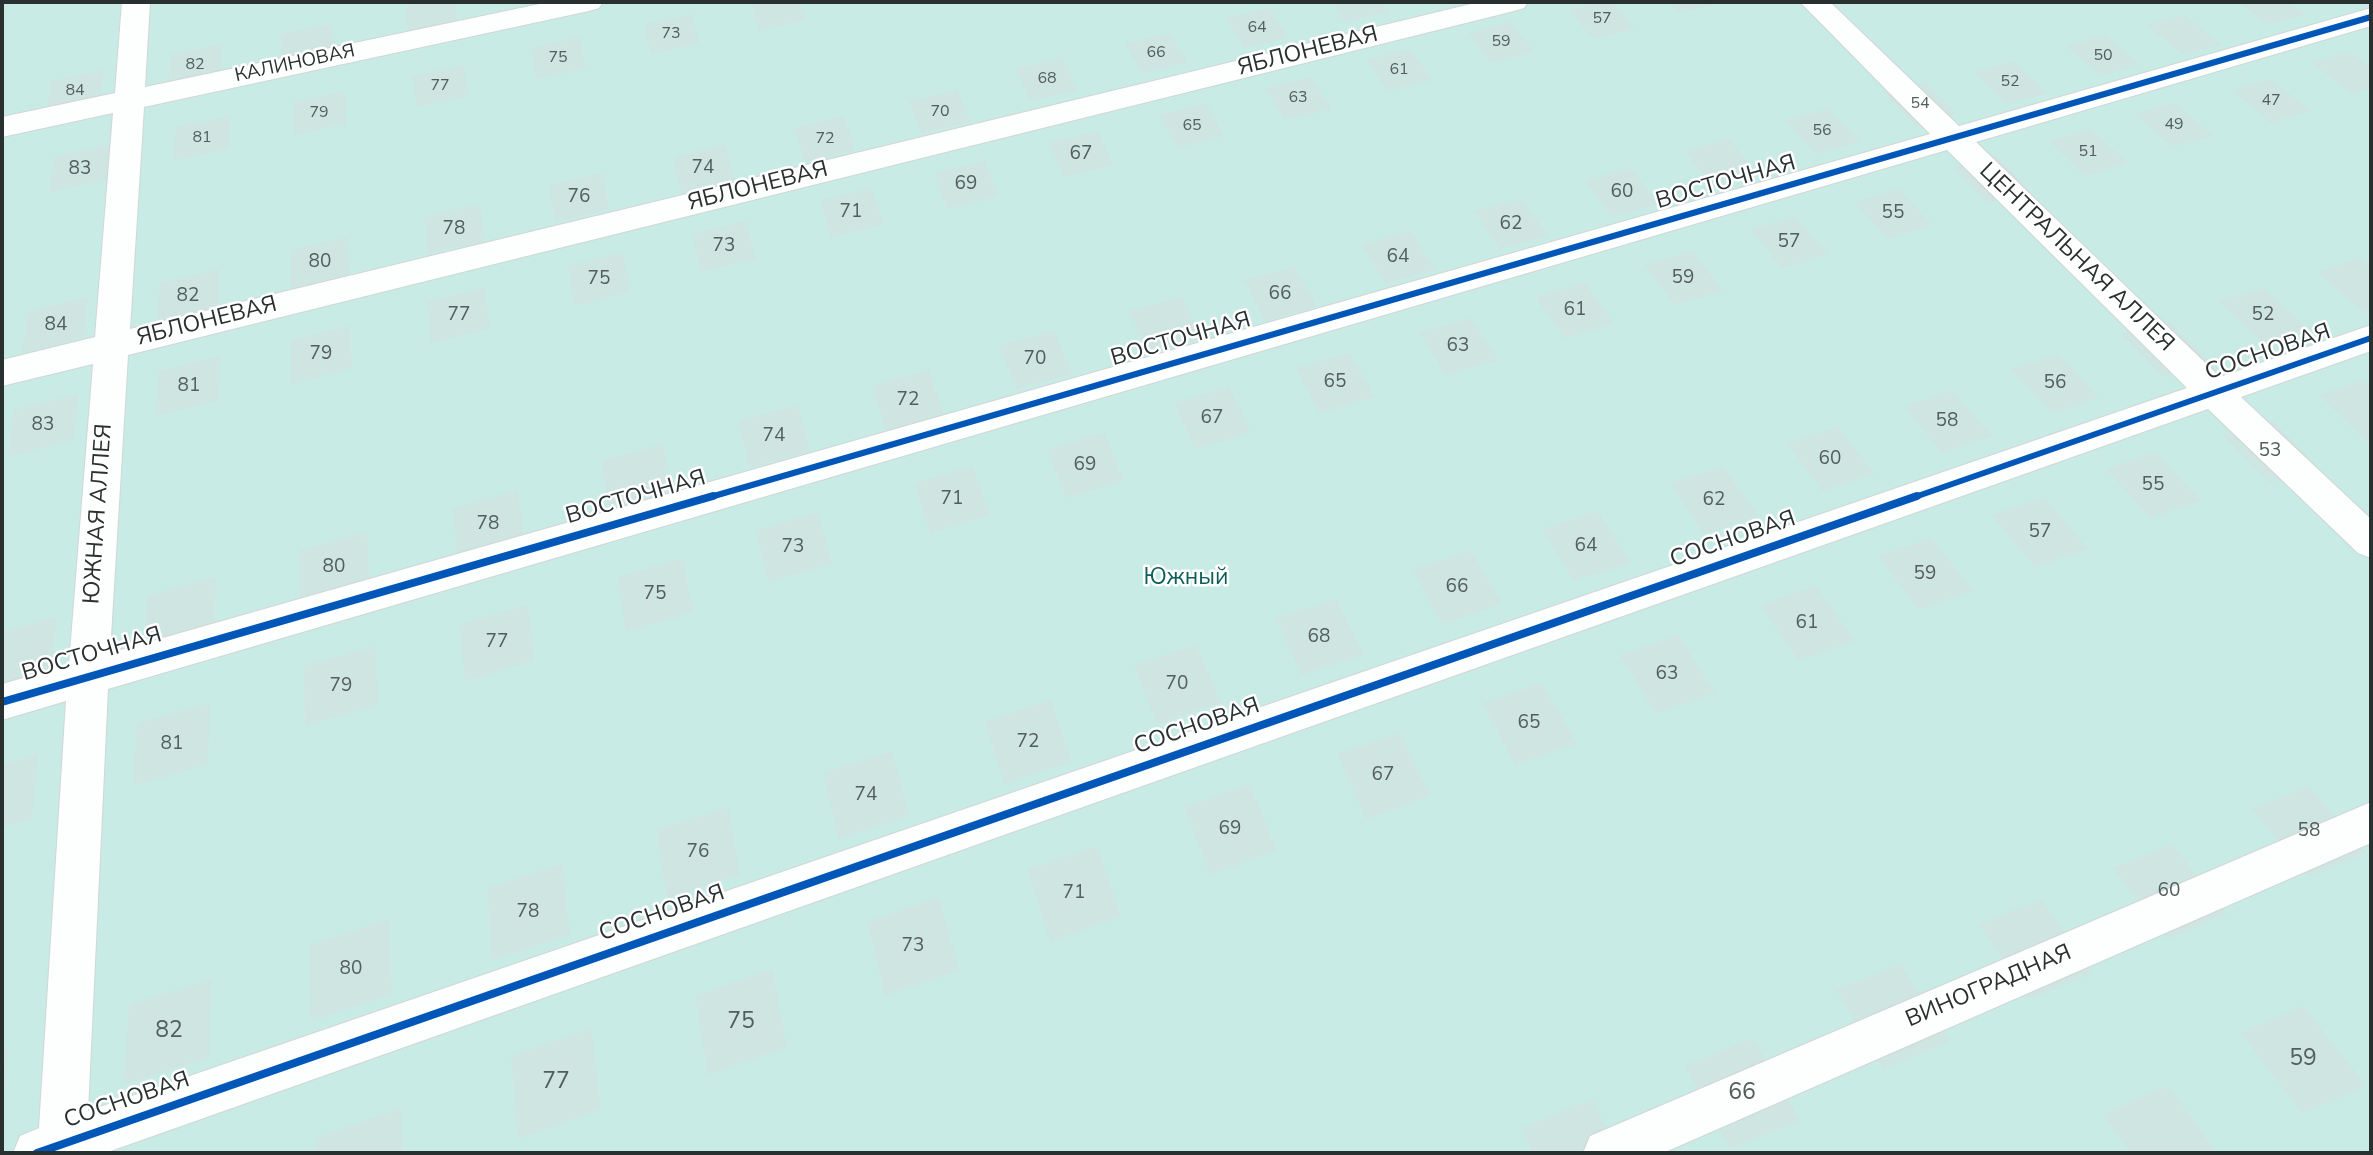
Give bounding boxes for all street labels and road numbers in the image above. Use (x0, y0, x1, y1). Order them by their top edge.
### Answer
street label: ЯБЛОНЕВАЯ (1235, 21, 1381, 83)
street label: КАЛИНОВАЯ (233, 40, 357, 88)
street label: ВОСТОЧНАЯ (1653, 150, 1799, 216)
street label: ЯБЛОНЕВАЯ (685, 156, 831, 218)
street label: ЦЕНТРАЛЬНАЯ АЛЛЕЯ (1973, 158, 2179, 358)
street label: ЯБЛОНЕВАЯ (134, 291, 280, 353)
street label: ВОСТОЧНАЯ (1108, 307, 1254, 373)
street label: СОСНОВАЯ (2202, 319, 2334, 387)
street label: ЮЖНАЯ АЛЛЕЯ (79, 423, 119, 605)
street label: ВОСТОЧНАЯ (563, 465, 709, 531)
street label: СОСНОВАЯ (1667, 506, 1799, 574)
street label: ВОСТОЧНАЯ (19, 622, 165, 688)
street label: СОСНОВАЯ (1131, 693, 1263, 761)
street label: СОСНОВАЯ (596, 880, 728, 948)
street label: ВИНОГРАДНАЯ (1902, 940, 2076, 1034)
street label: СОСНОВАЯ (61, 1067, 193, 1135)

